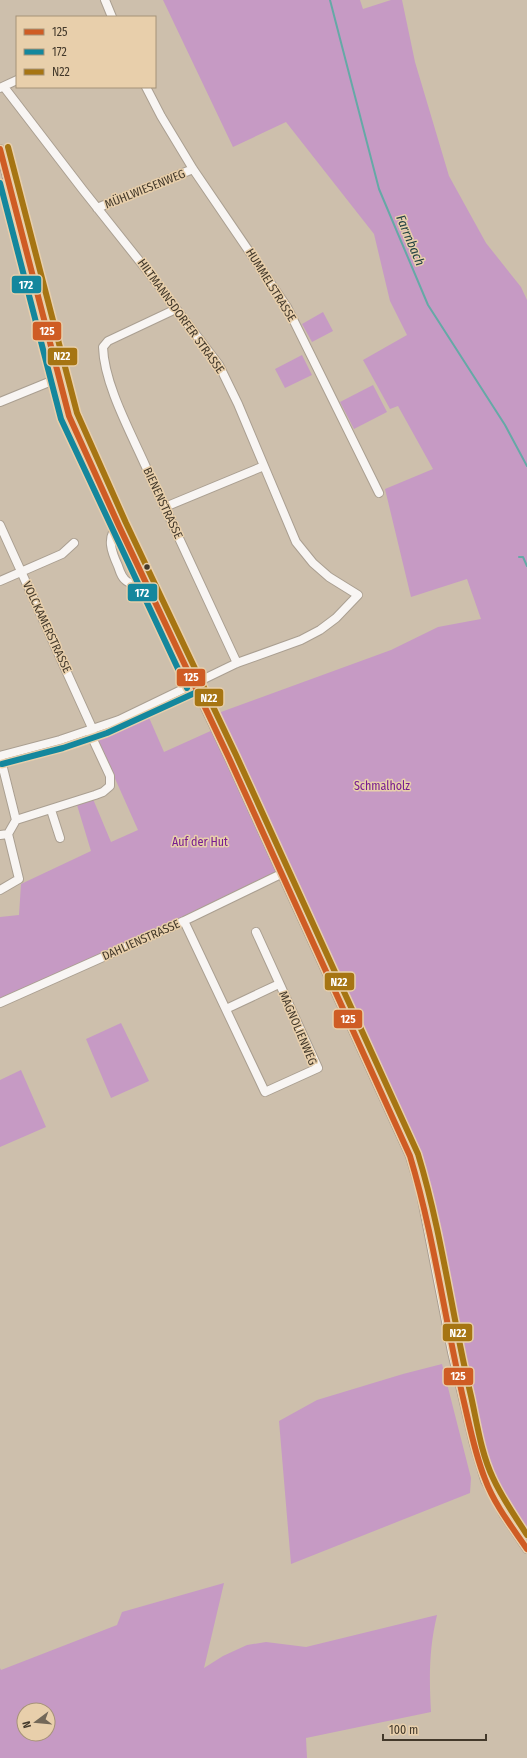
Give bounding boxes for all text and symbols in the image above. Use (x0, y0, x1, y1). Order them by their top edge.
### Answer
legend (16, 16, 156, 88)
text: 125 (52, 25, 68, 39)
text: 172 (52, 45, 67, 59)
text: N22 (52, 65, 70, 79)
street label: MÜHLWIESENWEG (102, 165, 187, 212)
water label: Farrnbach (393, 213, 428, 268)
street label: HUMMELSTRASSE (243, 246, 299, 324)
street label: HILTMANNSDORFER STRASSE (135, 256, 227, 376)
line badge: 172 (11, 275, 42, 294)
text: 172 (19, 279, 33, 292)
line badge: 125 (32, 321, 62, 341)
text: 125 (39, 325, 55, 338)
line badge: N22 (47, 347, 78, 366)
text: N22 (54, 350, 70, 363)
street label: BIENENSTRASSE (140, 465, 186, 541)
unlabelled marker (142, 562, 152, 572)
street label: VOLCKAMERSTRASSE (20, 579, 74, 675)
line badge: 172 (127, 583, 158, 602)
text: 172 (135, 587, 149, 600)
line badge: 125 (176, 668, 206, 687)
text: 125 (183, 671, 199, 684)
line badge: N22 (194, 688, 224, 707)
text: N22 (201, 692, 217, 705)
park label: Schmalholz (354, 779, 410, 793)
park label: Auf der Hut (172, 835, 228, 849)
street label: DAHLIENSTRASSE (100, 917, 182, 963)
line badge: N22 (324, 972, 355, 991)
text: N22 (331, 976, 347, 989)
street label: MAGNOLIENWEG (276, 989, 320, 1067)
line badge: 125 (333, 1009, 363, 1029)
text: 125 (340, 1013, 356, 1026)
line badge: N22 (442, 1323, 473, 1342)
text: N22 (450, 1327, 466, 1340)
line badge: 125 (443, 1367, 474, 1386)
text: 125 (450, 1370, 466, 1383)
north arrow (16, 1702, 56, 1742)
scale bar (383, 1716, 486, 1742)
text: N (20, 1720, 34, 1730)
text: 100 m (389, 1723, 418, 1737)

